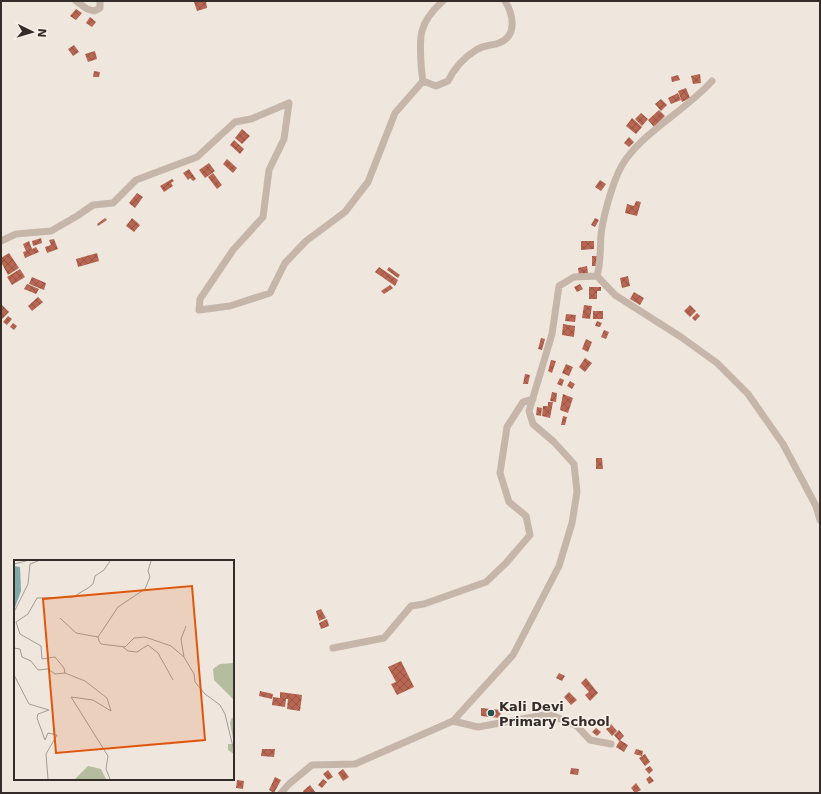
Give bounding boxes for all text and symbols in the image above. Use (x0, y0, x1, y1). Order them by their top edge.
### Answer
north arrow (12, 12, 52, 52)
text: N (35, 28, 48, 38)
inset map (14, 560, 234, 780)
place label: Kali Devi Primary School (499, 699, 610, 729)
marker: Kali Devi Primary School (486, 708, 496, 718)

